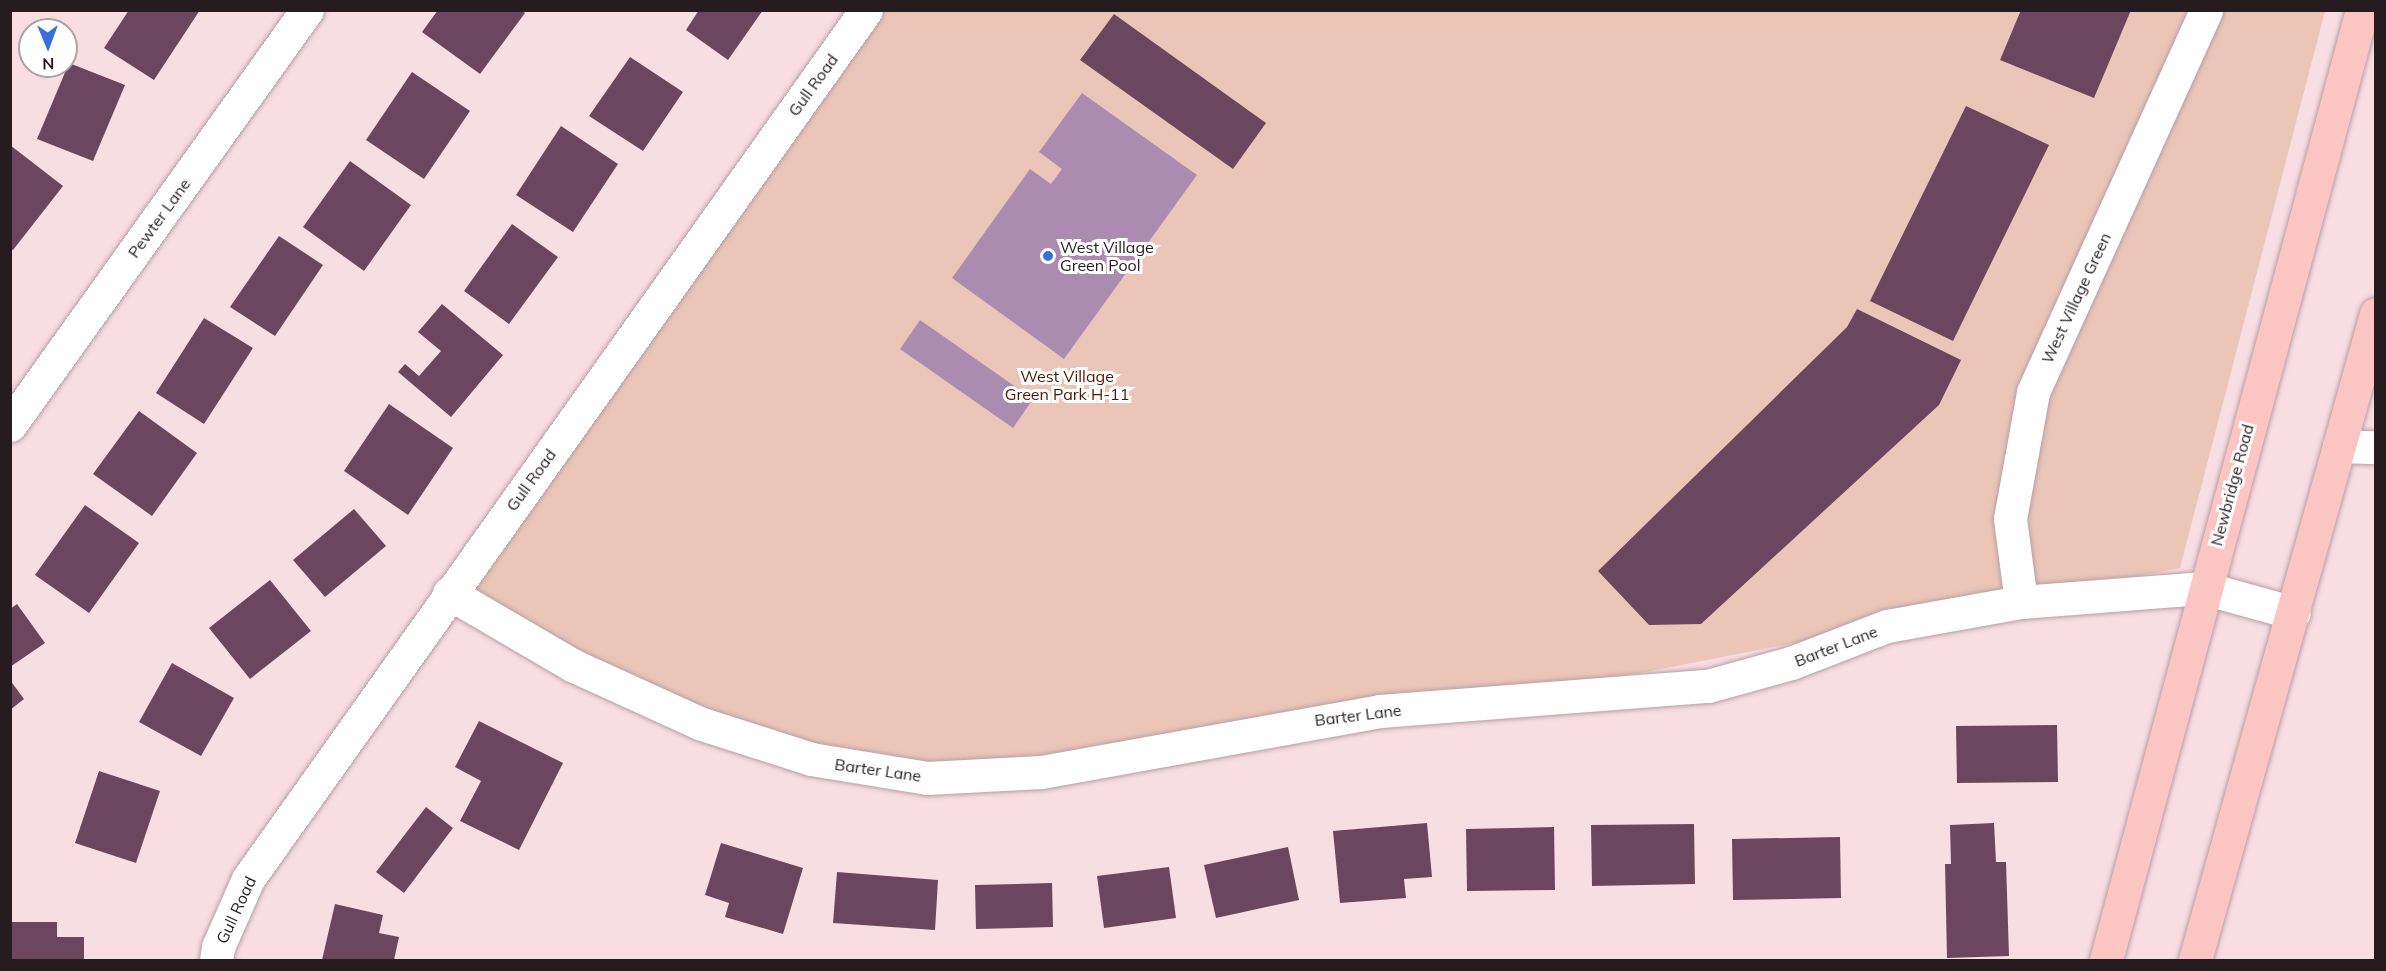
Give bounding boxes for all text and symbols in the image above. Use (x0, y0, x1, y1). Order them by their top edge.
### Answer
north arrow (18, 18, 78, 78)
street label: Gull Road (784, 50, 842, 120)
text: N (42, 54, 54, 74)
street label: Pewter Lane (124, 175, 194, 261)
street label: West Village Green (2037, 230, 2115, 366)
place label: West Village Green Pool (1060, 237, 1154, 275)
marker: West Village Green Pool (1041, 249, 1055, 263)
park label: West Village Green Park H-11 (1005, 366, 1129, 404)
street label: Newbridge Road (2207, 422, 2257, 548)
street label: Gull Road (502, 445, 560, 515)
street label: Barter Lane (1792, 621, 1880, 671)
street label: Barter Lane (1313, 700, 1403, 730)
street label: Barter Lane (833, 754, 923, 786)
street label: Gull Road (212, 873, 260, 947)

